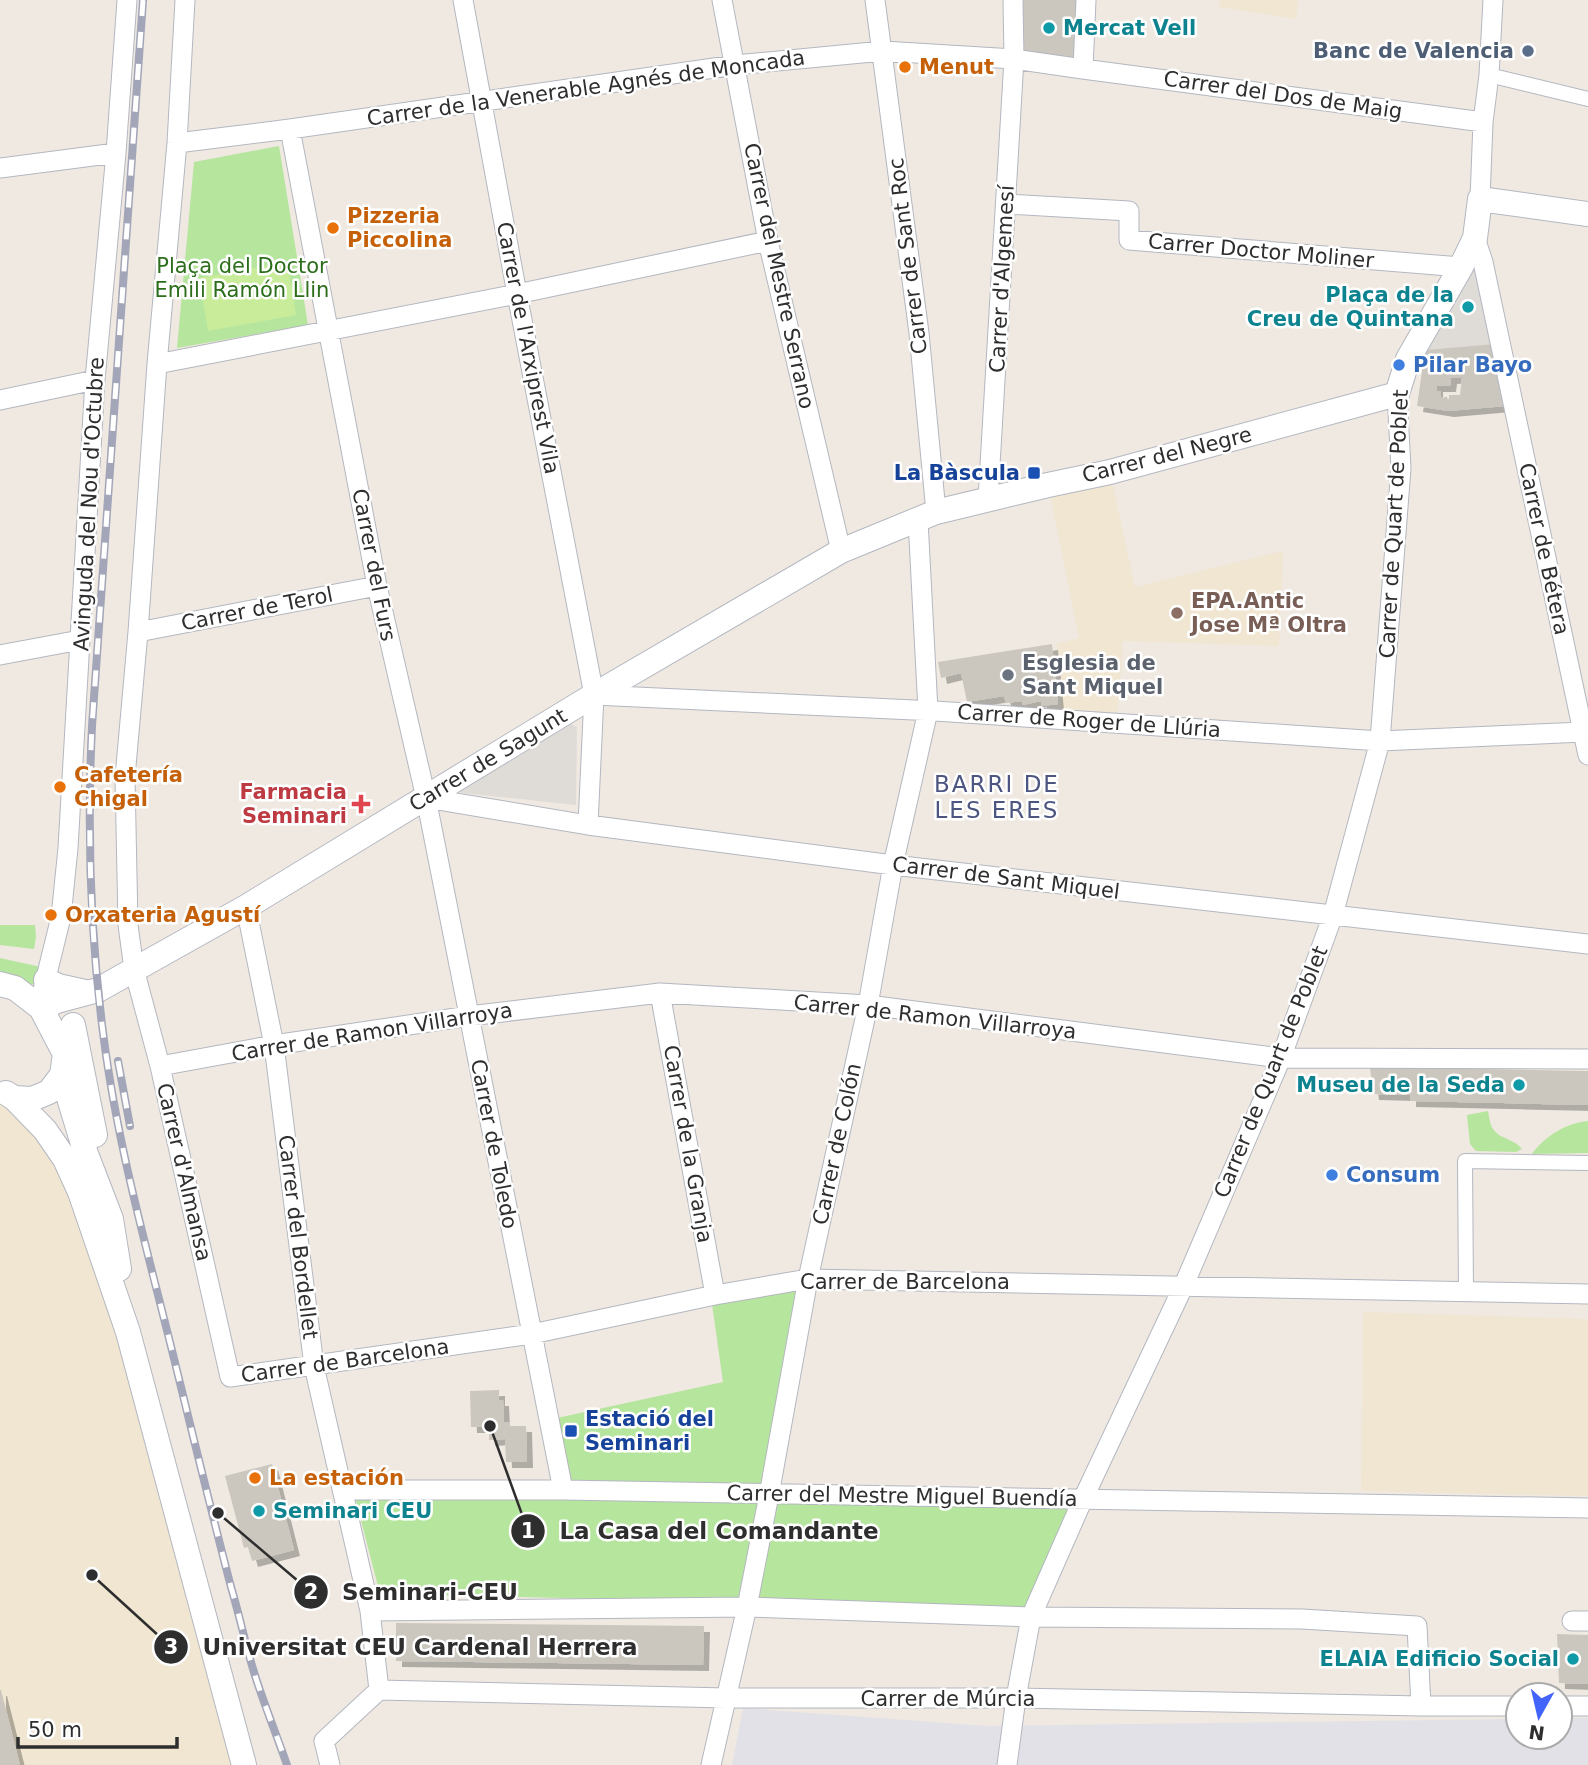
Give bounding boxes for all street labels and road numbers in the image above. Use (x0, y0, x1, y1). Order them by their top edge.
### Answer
street label: Carrer de la Venerable Agnés de Moncada (365, 45, 807, 131)
street label: Carrer del Dos de Maig (1162, 66, 1404, 124)
street label: Carrer del Mestre Serrano (739, 141, 819, 411)
street label: Carrer de Sant Roc (884, 156, 932, 356)
street label: Carrer d'Algemesí (985, 183, 1019, 373)
street label: Carrer de l'Arxiprest Vila (492, 220, 564, 476)
street label: Carrer Doctor Moliner (1147, 229, 1375, 273)
street label: Avinguda del Nou d'Octubre (69, 356, 109, 652)
street label: Carrer de Quart de Poblet (1375, 389, 1413, 659)
street label: Carrer del Negre (1080, 422, 1254, 488)
street label: Carrer de Bétera (1514, 461, 1574, 637)
street label: Carrer del Furs (347, 487, 401, 643)
street label: Carrer de Terol (179, 583, 335, 635)
street label: Carrer de Roger de Llúria (956, 700, 1222, 742)
street label: Carrer de Sagunt (405, 703, 571, 817)
street label: Carrer de Sant Miquel (891, 852, 1121, 904)
street label: Carrer de Quart de Poblet (1209, 943, 1333, 1201)
street label: Carrer de Ramon Villarroya (792, 990, 1078, 1044)
street label: Carrer de Ramon Villarroya (230, 998, 514, 1066)
street label: Carrer de la Granja (659, 1043, 717, 1245)
street label: Carrer de Toledo (466, 1057, 522, 1231)
street label: Carrer de Colón (808, 1061, 866, 1227)
street label: Carrer d'Almansa (152, 1081, 216, 1263)
street label: Carrer del Bordellet (274, 1134, 322, 1340)
street label: Carrer de Barcelona (800, 1270, 1010, 1294)
street label: Carrer de Barcelona (239, 1335, 451, 1387)
street label: Carrer del Mestre Miguel Buendía (726, 1481, 1078, 1511)
street label: Carrer de Múrcia (861, 1687, 1035, 1711)

